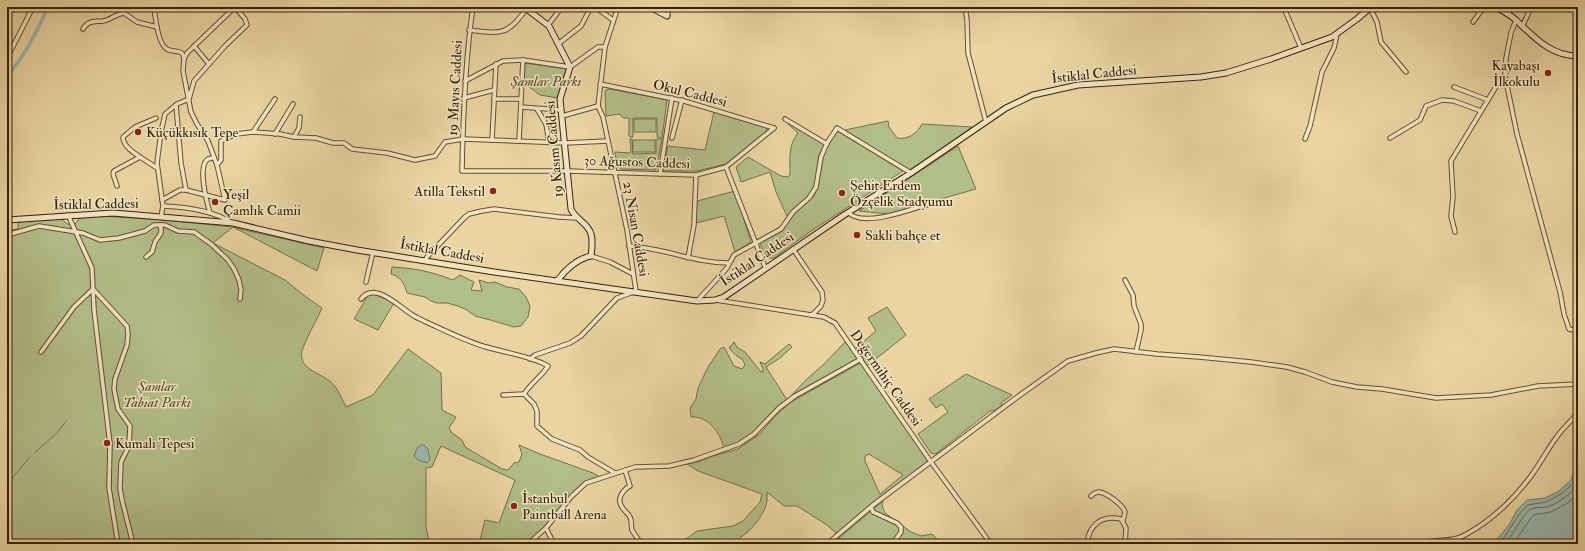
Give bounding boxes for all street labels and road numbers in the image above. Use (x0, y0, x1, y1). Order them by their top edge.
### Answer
street label: 19 Mayıs Caddesi (444, 39, 467, 136)
street label: İstiklal Caddesi (1051, 61, 1138, 87)
street label: Okul Caddesi (651, 76, 729, 110)
street label: 19 Kasım Caddesi (541, 100, 567, 198)
street label: 30 Ağustos Caddesi (584, 152, 691, 172)
street label: 23 Nisan Caddesi (619, 180, 653, 278)
street label: İstiklal Caddesi (53, 195, 139, 213)
street label: İstiklal Caddesi (717, 228, 797, 290)
street label: İstiklal Caddesi (398, 235, 486, 267)
street label: Değermihiç Caddesi (846, 327, 926, 430)

